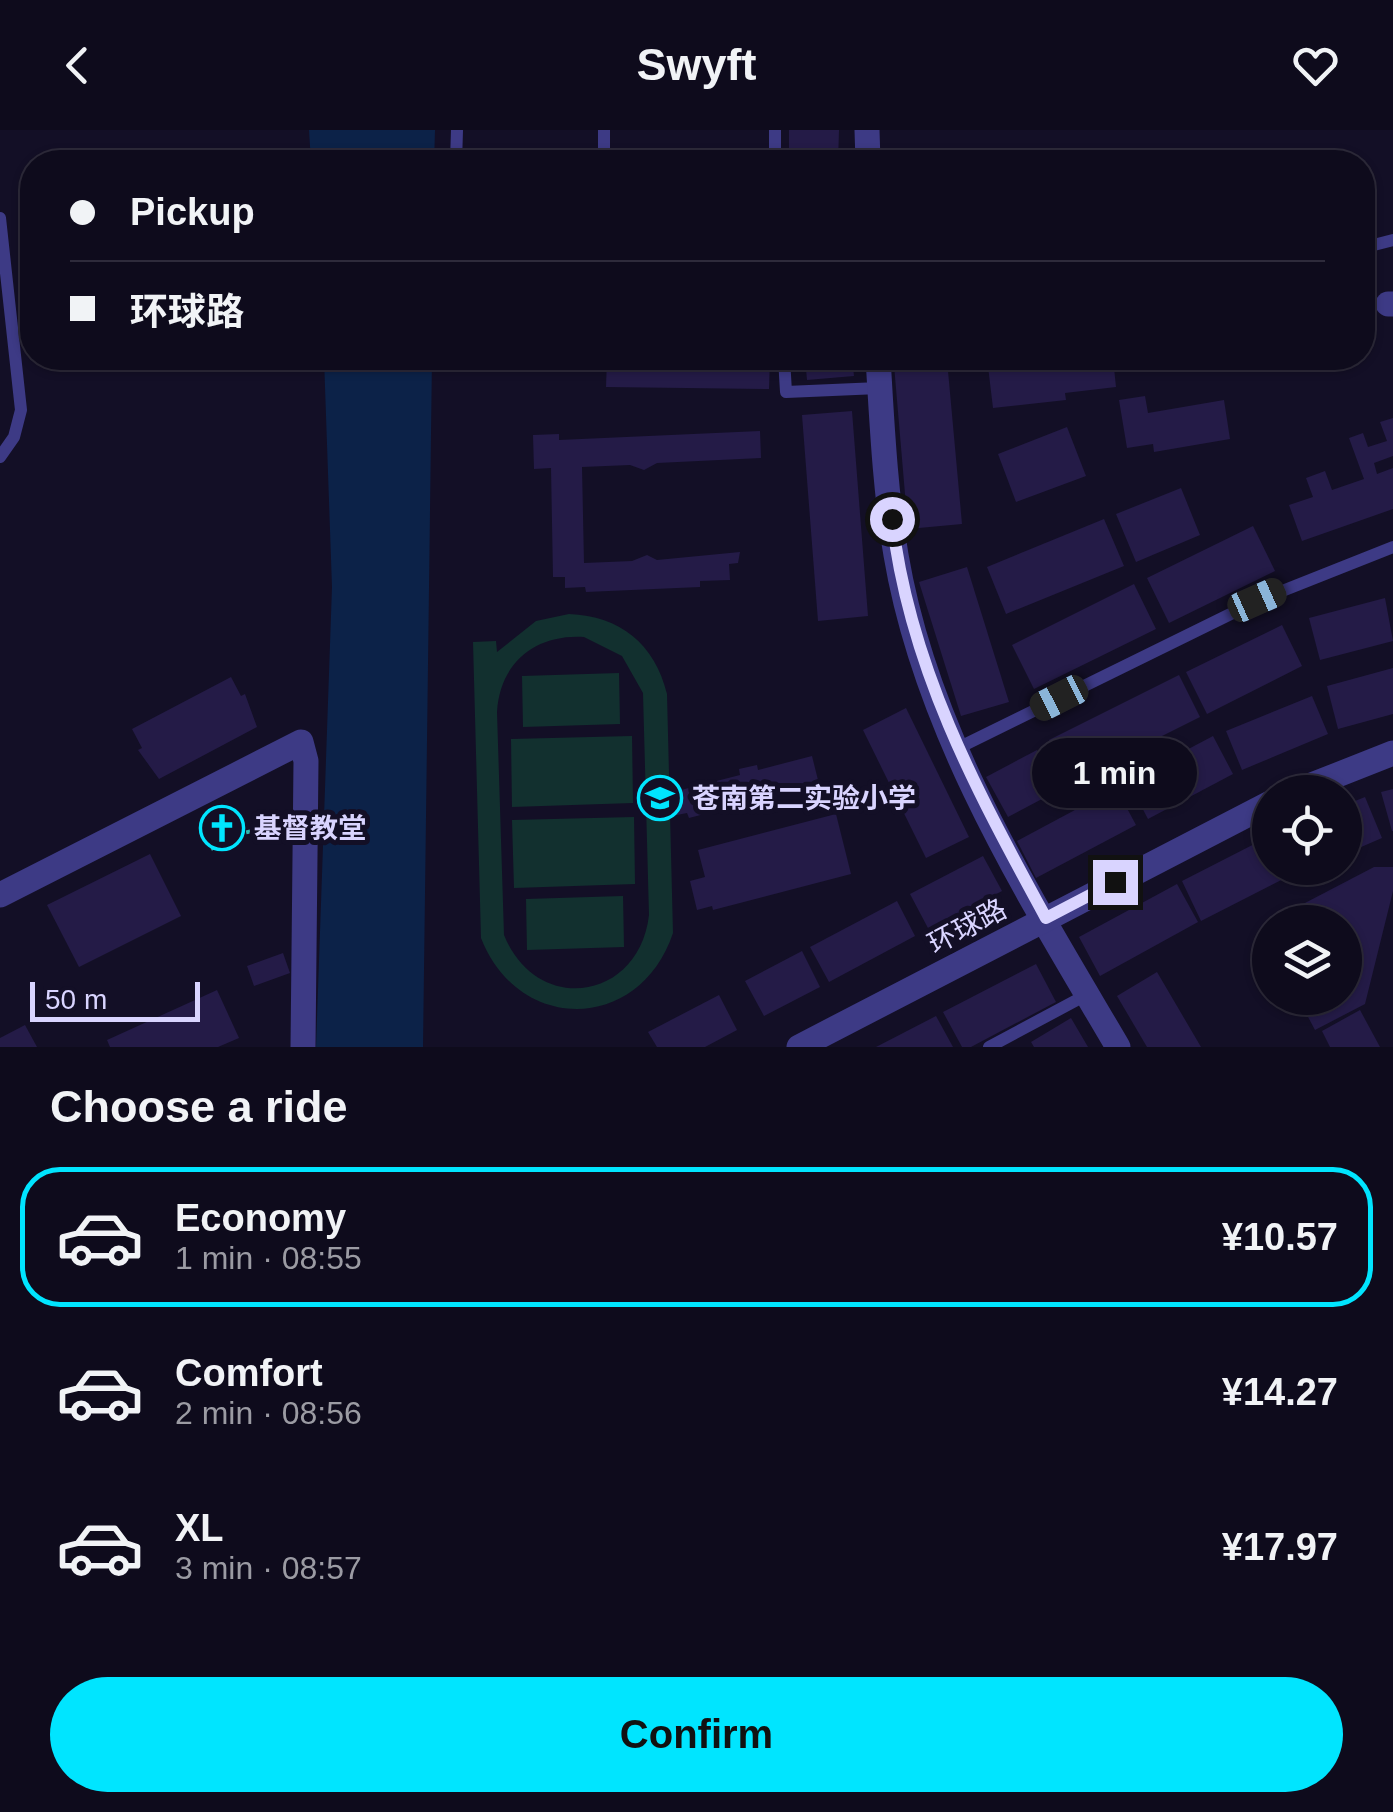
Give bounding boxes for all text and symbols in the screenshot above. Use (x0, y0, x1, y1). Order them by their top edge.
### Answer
icon: back (50, 38, 105, 93)
icon: heart (1288, 38, 1343, 93)
text: Swyft (636, 39, 757, 90)
text: Pickup (130, 191, 255, 233)
text: 环球路 (130, 291, 244, 333)
route start (870, 497, 915, 542)
car (1223, 574, 1291, 626)
car (1025, 671, 1093, 725)
callout: 1 min (1032, 737, 1198, 807)
text: 1 min (1073, 755, 1156, 791)
school or university icon: 苍南第二实验小学 (637, 775, 683, 821)
map controls (1252, 775, 1362, 1015)
button: locate (1252, 775, 1362, 885)
place label: 苍南第二实验小学 (692, 783, 916, 814)
church icon: 基督教堂 (199, 805, 245, 851)
place label: 基督教堂 (254, 813, 366, 844)
route end (1093, 860, 1138, 905)
street label: 环球路 (923, 893, 1012, 960)
button: layers (1252, 905, 1362, 1015)
scale bar (30, 977, 200, 1021)
text: 50 m (45, 984, 107, 1015)
text: Choose a ride (50, 1081, 348, 1132)
icon: car (55, 1192, 145, 1282)
text: Economy (175, 1197, 346, 1239)
text: ¥10.57 (1222, 1216, 1338, 1258)
text: 1 min · 08:55 (175, 1240, 362, 1276)
icon: car (55, 1347, 145, 1437)
text: Comfort (175, 1352, 323, 1394)
text: ¥14.27 (1222, 1371, 1338, 1413)
text: 2 min · 08:56 (175, 1395, 362, 1431)
icon: car (55, 1502, 145, 1592)
text: XL (175, 1507, 224, 1549)
text: ¥17.97 (1222, 1526, 1338, 1568)
text: 3 min · 08:57 (175, 1550, 362, 1586)
button: Confirm (50, 1677, 1343, 1792)

